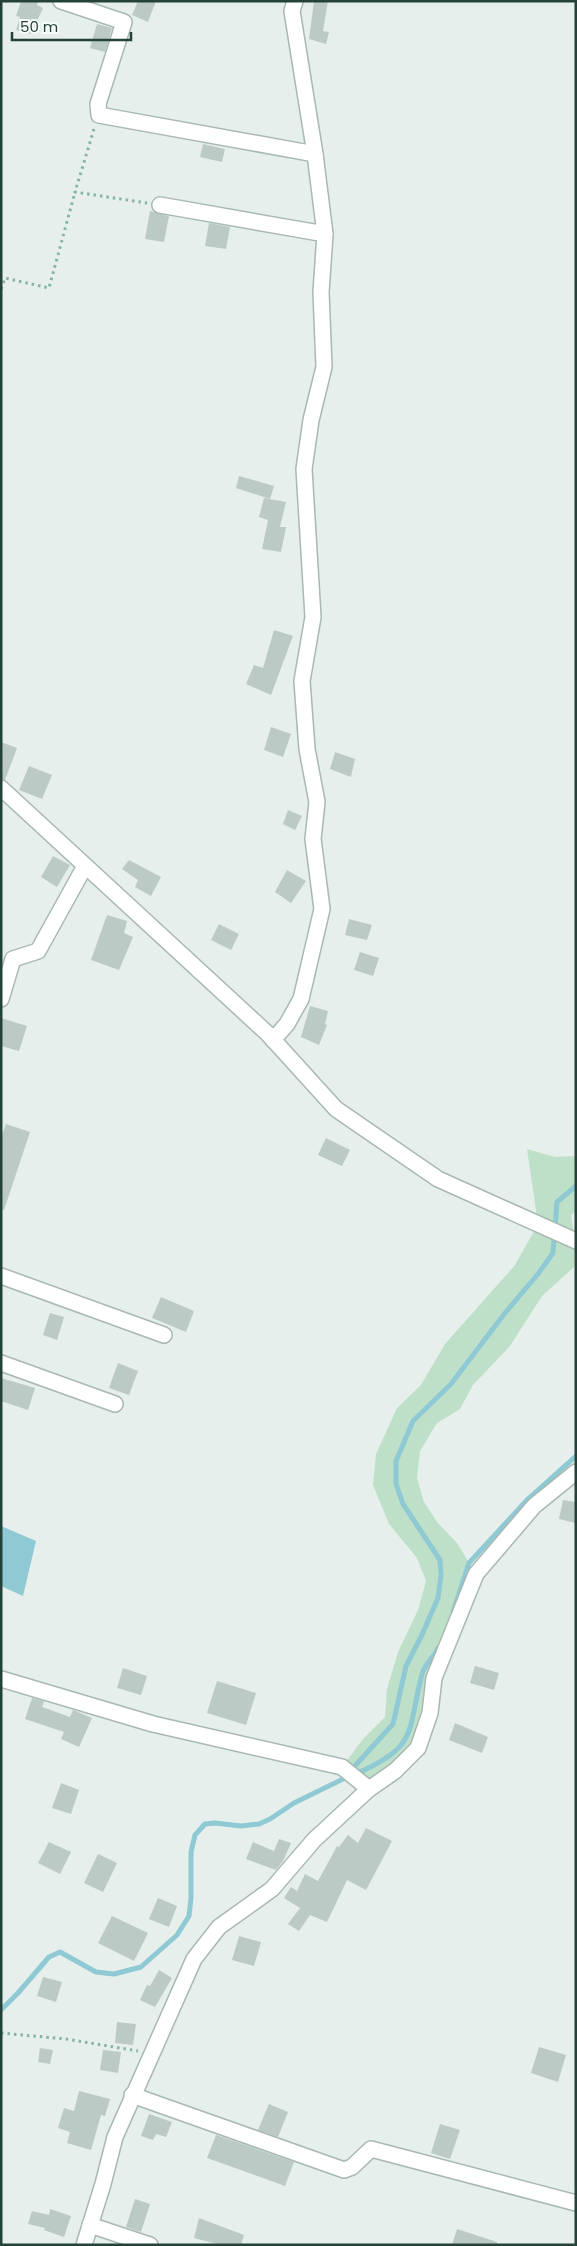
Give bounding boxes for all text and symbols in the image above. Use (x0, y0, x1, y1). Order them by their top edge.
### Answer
scale bar (12, 10, 131, 42)
text: 50 m (20, 16, 58, 37)

